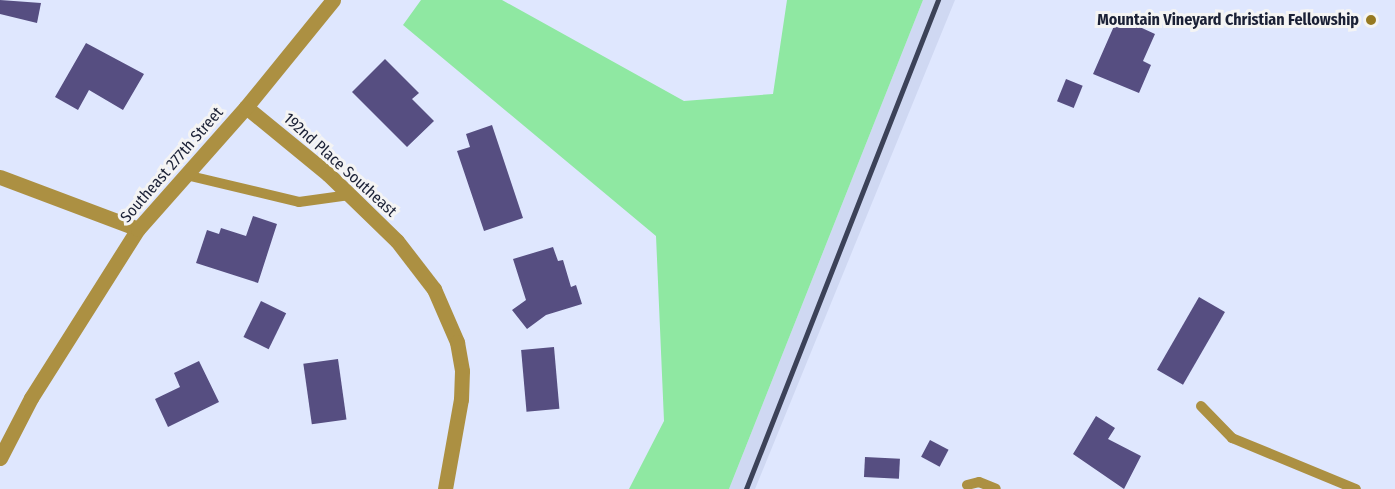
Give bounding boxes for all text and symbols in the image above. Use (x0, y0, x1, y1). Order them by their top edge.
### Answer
place label: Mountain Vineyard Christian Fellowship (1097, 10, 1359, 30)
marker: Mountain Vineyard Christian Fellowship (1364, 13, 1378, 27)
street label: Southeast 277th Street (117, 103, 227, 227)
street label: 192nd Place Southeast (279, 109, 401, 221)

